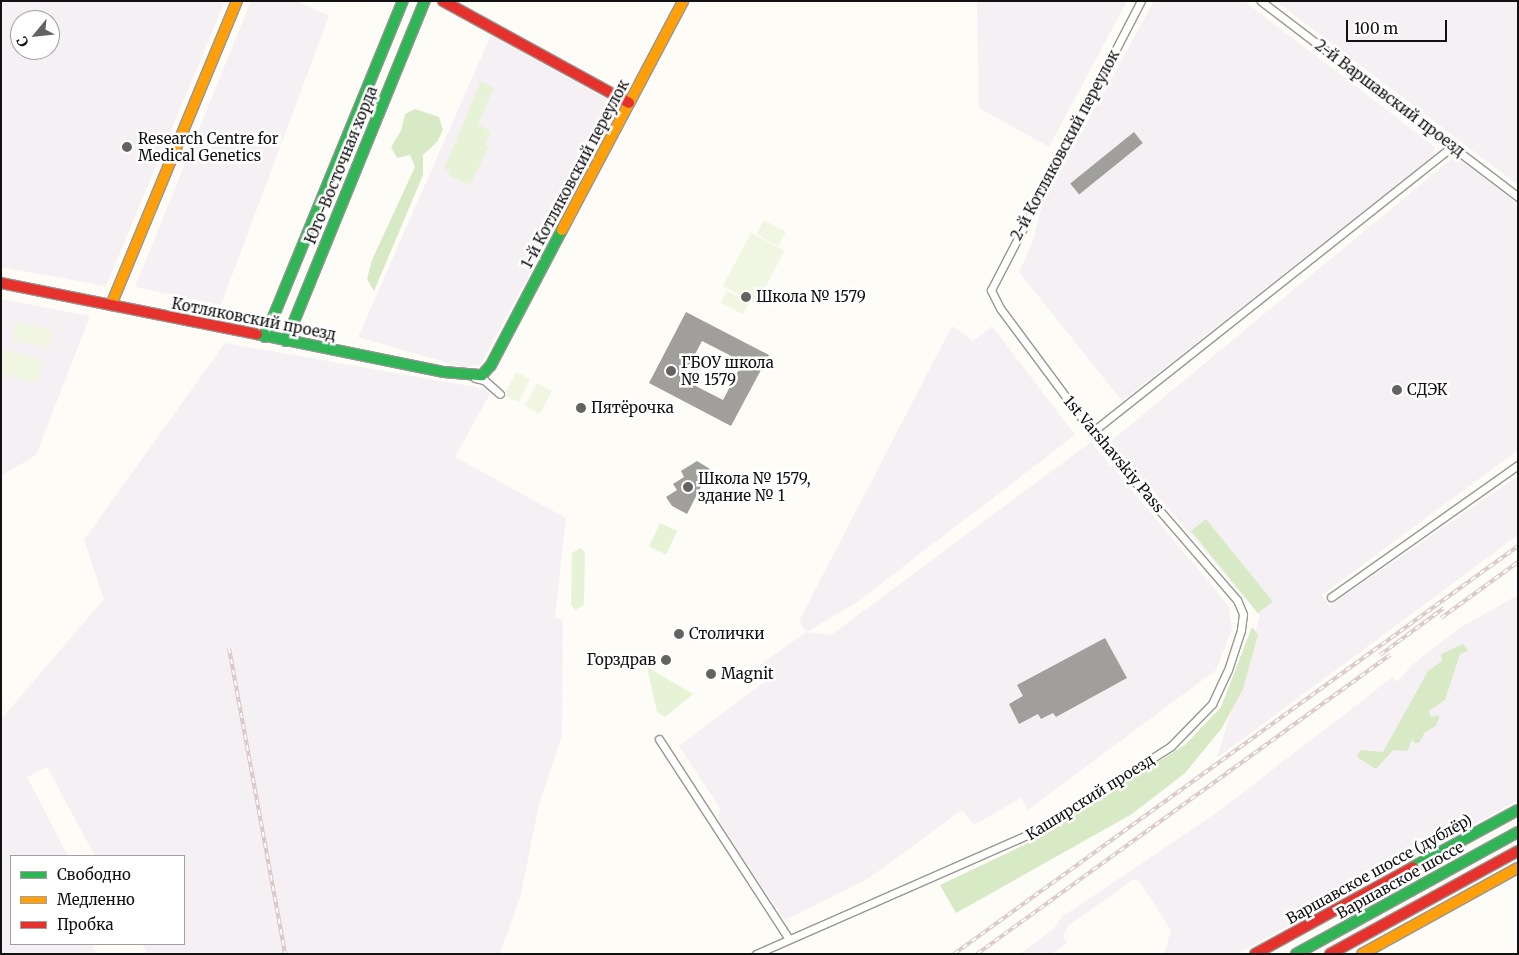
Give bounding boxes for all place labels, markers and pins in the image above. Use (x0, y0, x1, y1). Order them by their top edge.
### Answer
place label: Research Centre for Medical Genetics (138, 129, 278, 164)
marker: Research Centre for Medical Genetics (120, 140, 134, 154)
place label: Школа № 1579 (756, 288, 866, 306)
marker: Школа № 1579 (740, 291, 752, 303)
place label: ГБОУ школа № 1579 (681, 353, 774, 388)
marker: ГБОУ школа № 1579 (665, 365, 677, 377)
place label: СДЭК (1407, 381, 1447, 399)
marker: СДЭК (1391, 384, 1403, 396)
place label: Пятёрочка (591, 399, 674, 417)
marker: Пятёрочка (575, 402, 587, 414)
place label: Школа № 1579, здание № 1 (698, 469, 811, 504)
marker: Школа № 1579, здание № 1 (682, 481, 694, 493)
place label: Столички (689, 625, 765, 643)
marker: Столички (673, 628, 685, 640)
place label: Горздрав (586, 651, 656, 669)
marker: Горздрав (660, 654, 672, 666)
place label: Magnit (721, 665, 774, 683)
marker: Magnit (705, 668, 717, 680)

